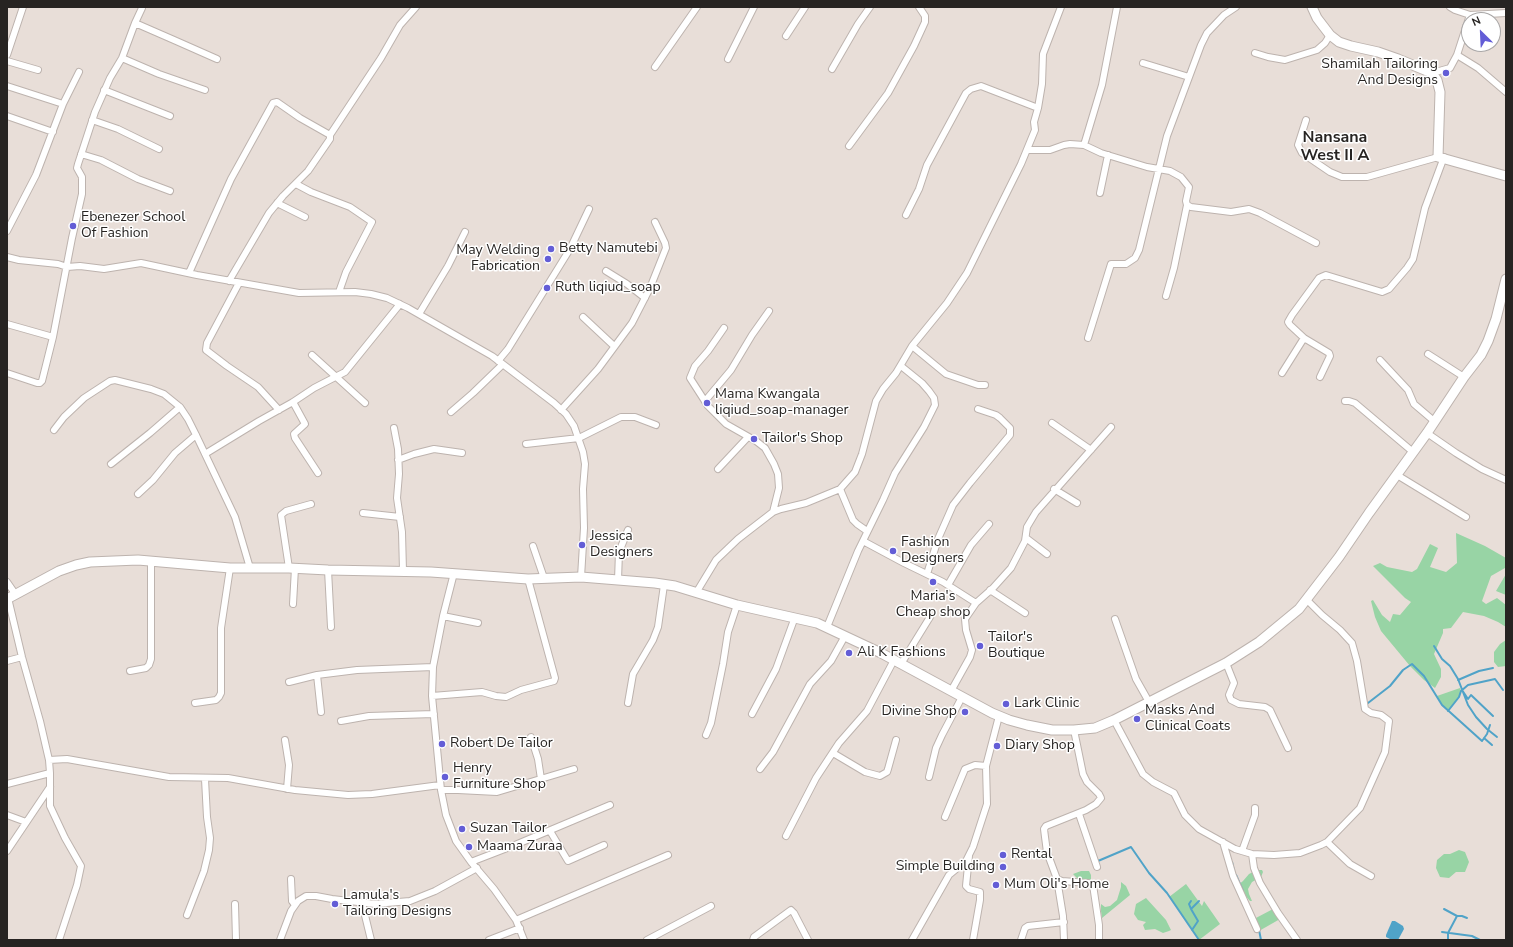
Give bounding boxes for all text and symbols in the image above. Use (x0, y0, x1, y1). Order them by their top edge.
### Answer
north arrow (1461, 12, 1501, 52)
text: N (1470, 13, 1483, 30)
place label: Shamilah Tailoring And Designs (1321, 57, 1438, 90)
marker: Shamilah Tailoring And Designs (1441, 68, 1451, 78)
district label: Nansana West II A (1301, 128, 1369, 166)
place label: Ebenezer School Of Fashion (81, 210, 185, 242)
marker: Ebenezer School Of Fashion (68, 221, 78, 231)
place label: Betty Namutebi (559, 241, 658, 257)
place label: May Welding Fabrication (456, 243, 540, 276)
marker: Betty Namutebi (546, 244, 556, 254)
marker: May Welding Fabrication (543, 254, 553, 264)
place label: Ruth liqiud_soap (555, 280, 661, 296)
marker: Ruth liqiud_soap (542, 283, 552, 293)
place label: Mama Kwangala liqiud_soap-manager (715, 387, 849, 420)
marker: Mama Kwangala liqiud_soap-manager (702, 398, 712, 408)
place label: Tailor's Shop (762, 431, 843, 447)
marker: Tailor's Shop (749, 434, 759, 444)
place label: Jessica Designers (590, 529, 653, 562)
place label: Fashion Designers (901, 535, 964, 568)
marker: Jessica Designers (577, 540, 587, 550)
marker: Fashion Designers (888, 546, 898, 556)
marker: Maria's Cheap shop (928, 577, 938, 587)
place label: Maria's Cheap shop (896, 589, 970, 622)
place label: Tailor's Boutique (988, 630, 1045, 662)
marker: Tailor's Boutique (975, 641, 985, 651)
place label: Ali K Fashions (857, 645, 946, 661)
marker: Ali K Fashions (844, 648, 854, 658)
place label: Lark Clinic (1014, 696, 1079, 712)
marker: Lark Clinic (1001, 699, 1011, 709)
place label: Masks And Clinical Coats (1145, 703, 1230, 736)
place label: Divine Shop (881, 704, 957, 720)
marker: Divine Shop (960, 707, 970, 717)
marker: Masks And Clinical Coats (1132, 714, 1142, 724)
place label: Robert De Tailor (450, 736, 553, 752)
place label: Diary Shop (1005, 738, 1075, 754)
marker: Robert De Tailor (437, 739, 447, 749)
marker: Diary Shop (992, 741, 1002, 751)
place label: Henry Furniture Shop (453, 761, 546, 794)
marker: Henry Furniture Shop (440, 772, 450, 782)
place label: Suzan Tailor (470, 821, 547, 837)
marker: Suzan Tailor (457, 824, 467, 834)
place label: Maama Zuraa (477, 839, 563, 855)
marker: Maama Zuraa (464, 842, 474, 852)
place label: Rental (1011, 847, 1052, 863)
marker: Rental (998, 850, 1008, 860)
place label: Simple Building (896, 859, 995, 875)
marker: Simple Building (998, 862, 1008, 872)
place label: Mum Oli's Home (1004, 877, 1109, 893)
marker: Mum Oli's Home (991, 880, 1001, 890)
place label: Lamula's Tailoring Designs (343, 888, 452, 920)
marker: Lamula's Tailoring Designs (330, 899, 340, 909)

